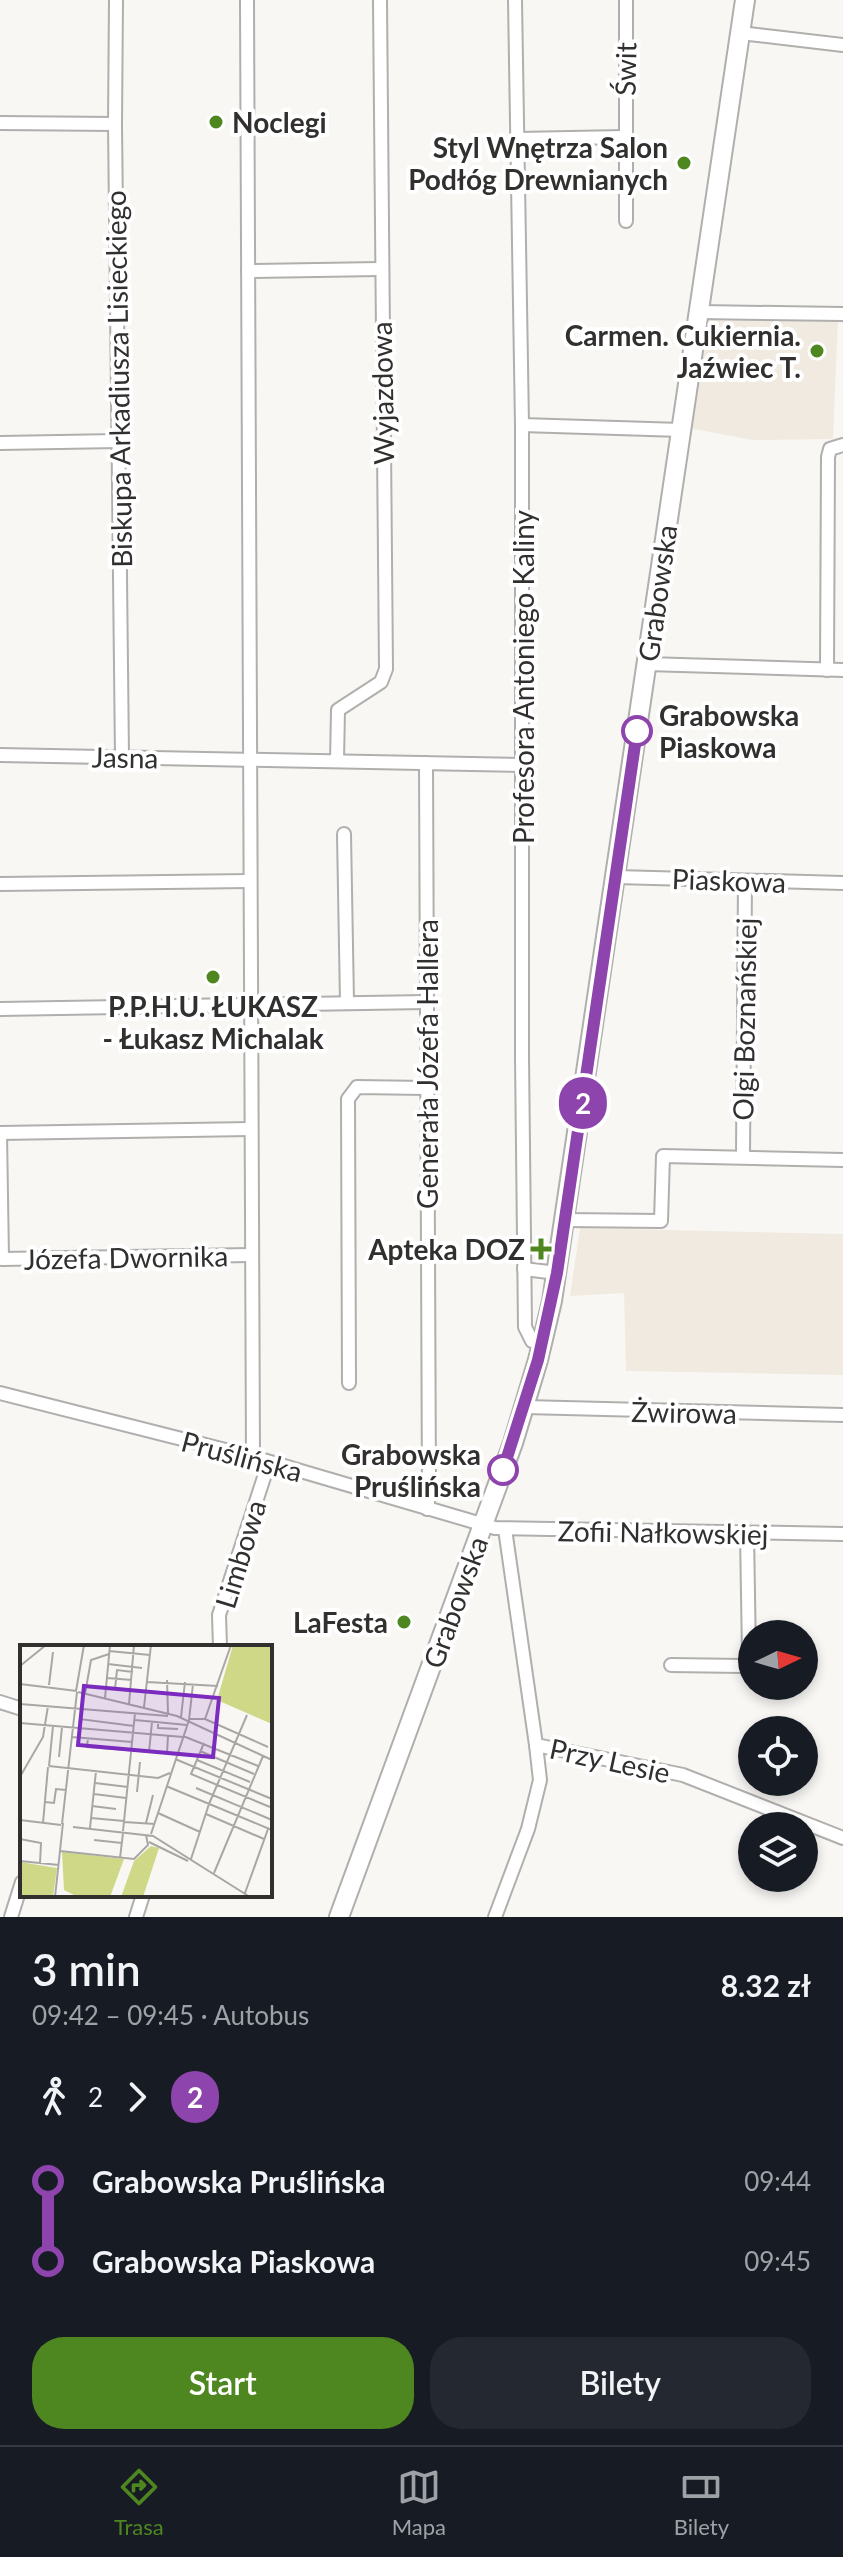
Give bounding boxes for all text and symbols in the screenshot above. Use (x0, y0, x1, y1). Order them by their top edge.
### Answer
street label: Świt (608, 42, 642, 96)
place label: Noclegi (232, 105, 327, 139)
marker: Noclegi (207, 113, 225, 131)
place label: Styl Wnętrza Salon Podłóg Drewnianych (408, 130, 668, 196)
marker: Styl Wnętrza Salon Podłóg Drewnianych (675, 154, 693, 172)
street label: Biskupa Arkadiusza Lisieckiego (98, 190, 138, 568)
place label: Carmen. Cukiernia. Jaźwiec T. (565, 318, 801, 384)
street label: Wyjazdowa (364, 321, 400, 465)
marker: Carmen. Cukiernia. Jaźwiec T. (808, 342, 826, 360)
street label: Profesora Antoniego Kaliny (506, 509, 540, 844)
street label: Grabowska (631, 522, 683, 664)
place label: Grabowska Piaskowa (659, 698, 799, 764)
marker: Grabowska Piaskowa (622, 716, 652, 746)
street label: Jasna (91, 739, 159, 775)
street label: Piaskowa (671, 861, 787, 899)
street label: Olgi Boznańskiej (725, 917, 763, 1121)
street label: Generała Józefa Hallera (410, 919, 444, 1209)
marker: P.P.H.U. ŁUKASZ - Łukasz Michalak (204, 968, 222, 986)
place label: P.P.H.U. ŁUKASZ - Łukasz Michalak (102, 989, 324, 1055)
line badge: 2 (557, 1077, 609, 1129)
text: 2 (575, 1086, 591, 1120)
place label: Apteka DOZ (367, 1232, 525, 1266)
street label: Józefa Dwornika (24, 1238, 228, 1276)
marker: Apteka DOZ (532, 1240, 550, 1258)
street label: Żwirowa (631, 1394, 737, 1430)
street label: Pruślińska (178, 1424, 306, 1488)
place label: Grabowska Pruślińska (341, 1437, 481, 1503)
marker: Grabowska Pruślińska (488, 1455, 518, 1485)
street label: Limbowa (207, 1496, 273, 1612)
street label: Zofii Nałkowskiej (557, 1513, 769, 1551)
street label: Grabowska (415, 1532, 495, 1672)
place label: LaFesta (293, 1605, 388, 1639)
marker: LaFesta (395, 1613, 413, 1631)
north arrow (738, 1620, 818, 1700)
map controls (738, 1620, 818, 1892)
inset map (20, 1645, 272, 1897)
button: locate (738, 1716, 818, 1796)
street label: Przy Lesie (547, 1731, 673, 1789)
button: layers (738, 1812, 818, 1892)
text: 3 min (32, 1943, 141, 1995)
text: 8.32 zł (721, 1967, 811, 2003)
text: 09:42 – 09:45 · Autobus (32, 1999, 309, 2031)
icon: walk (32, 2075, 76, 2119)
icon: forward (115, 2075, 159, 2119)
text: 2 (187, 2080, 203, 2114)
text: 2 (88, 2081, 103, 2113)
text: Grabowska Pruślińska (92, 2163, 385, 2199)
text: 09:44 (744, 2165, 811, 2197)
text: Grabowska Piaskowa (92, 2243, 375, 2279)
text: 09:45 (744, 2245, 811, 2277)
button: Start (32, 2337, 414, 2429)
button: Bilety (430, 2337, 811, 2429)
tab: Trasa (114, 2465, 164, 2540)
tab: Mapa (392, 2465, 446, 2540)
tab: Bilety (674, 2465, 729, 2540)

